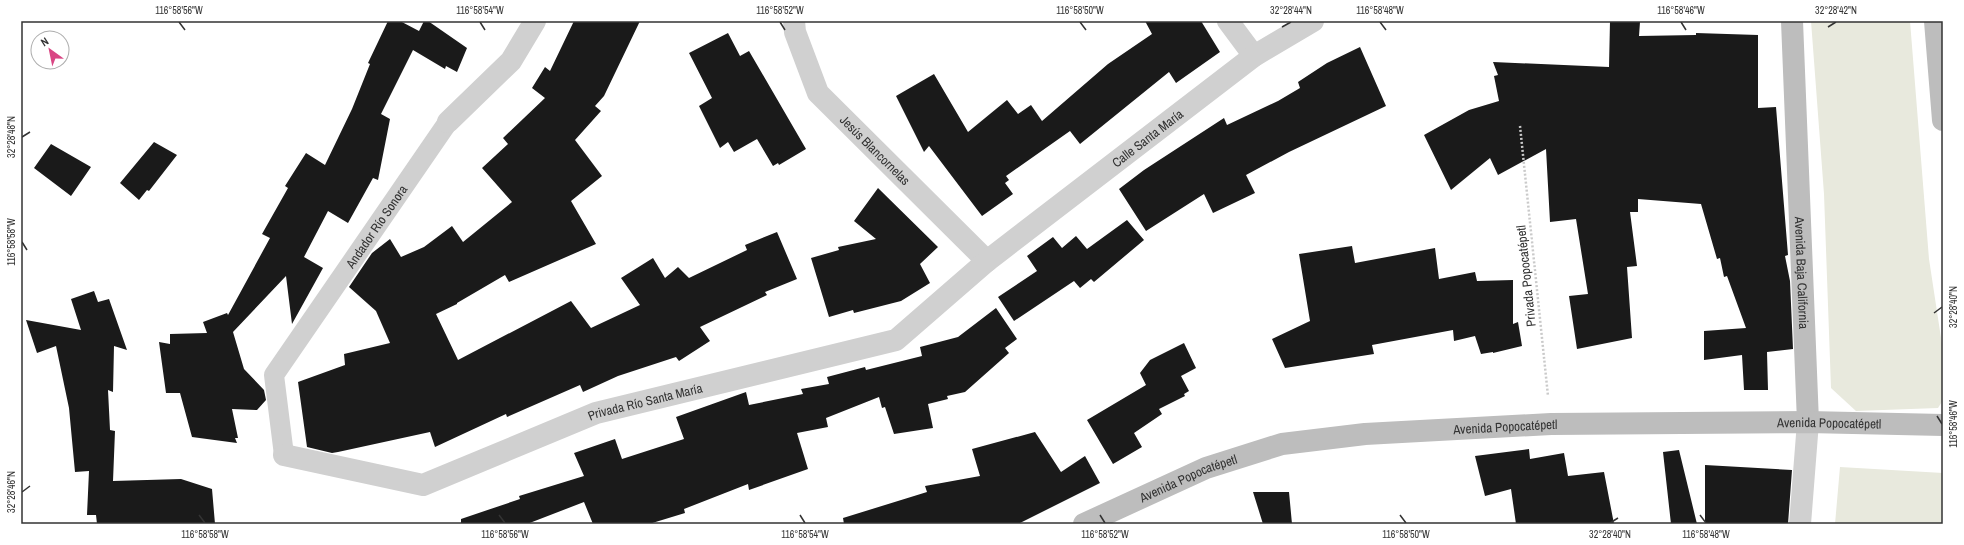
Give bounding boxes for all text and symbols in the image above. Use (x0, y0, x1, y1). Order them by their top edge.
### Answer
text: 116°58'56"W (155, 4, 203, 17)
text: 116°58'54"W (456, 4, 504, 17)
text: 116°58'52"W (756, 4, 804, 17)
text: 116°58'50"W (1056, 4, 1104, 17)
text: 32°28'44"N (1270, 4, 1312, 17)
text: 116°58'48"W (1356, 4, 1404, 17)
text: 116°58'46"W (1657, 4, 1705, 17)
text: 32°28'42"N (1815, 4, 1857, 17)
north arrow (30, 30, 70, 70)
text: N (38, 34, 51, 49)
street label: Calle Santa María (1108, 105, 1186, 171)
street label: Jesús Blancornelas (836, 111, 914, 189)
text: 32°28'48"N (5, 116, 18, 158)
street label: Andador Río Sonora (341, 181, 411, 272)
street label: Avenida Baja California (1791, 215, 1813, 329)
text: 116°58'58"W (5, 218, 18, 266)
street label: Privada Popocatépetl (1512, 224, 1540, 328)
text: 32°28'40"N (1947, 286, 1960, 328)
street label: Privada Río Santa María (585, 379, 704, 424)
text: 116°58'46"W (1947, 400, 1960, 448)
street label: Avenida Popocatépetl (1776, 413, 1882, 432)
street label: Avenida Popocatépetl (1452, 415, 1557, 438)
street label: Avenida Popocatépetl (1136, 450, 1239, 506)
text: 32°28'46"N (5, 471, 18, 513)
text: 116°58'58"W (181, 528, 229, 541)
text: 116°58'56"W (481, 528, 529, 541)
text: 116°58'54"W (781, 528, 829, 541)
text: 116°58'52"W (1081, 528, 1129, 541)
text: 116°58'50"W (1382, 528, 1430, 541)
text: 32°28'40"N (1589, 528, 1631, 541)
text: 116°58'48"W (1682, 528, 1730, 541)

